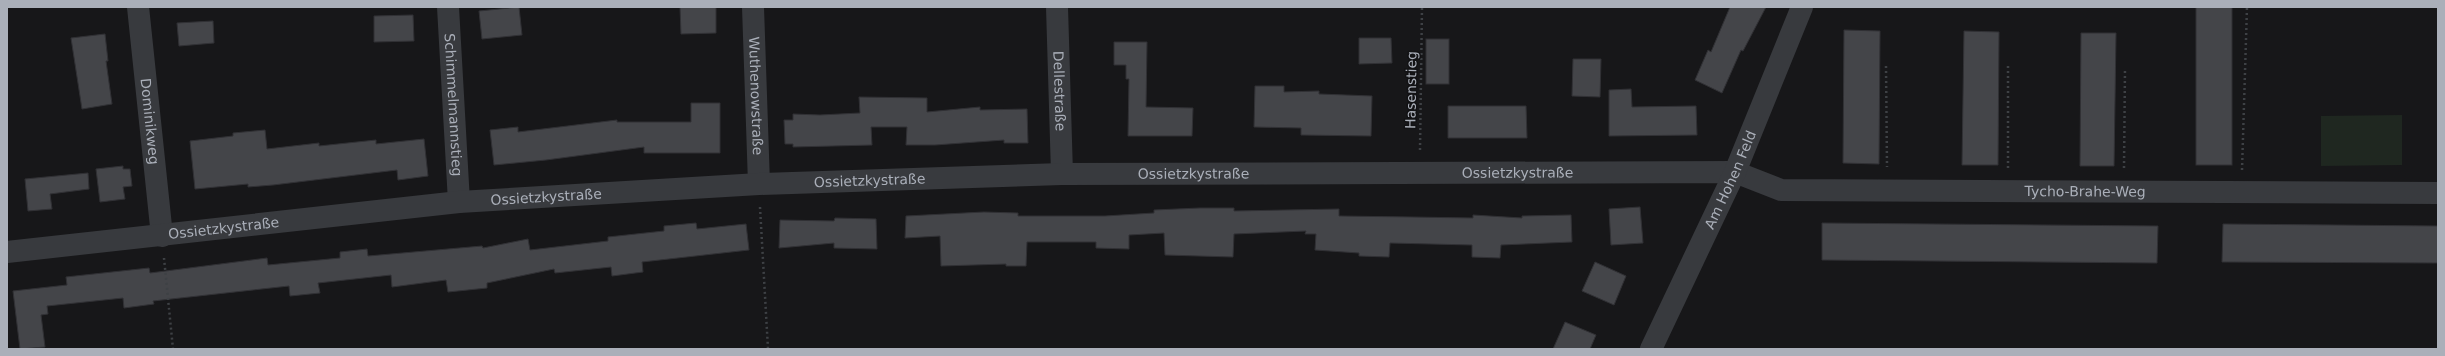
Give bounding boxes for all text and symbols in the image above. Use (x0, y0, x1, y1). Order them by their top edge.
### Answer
street label: Schimmelmannstieg (441, 33, 466, 177)
street label: Wuthenowstraße (746, 36, 766, 156)
street label: Dellestraße (1050, 51, 1069, 131)
street label: Hasenstieg (1402, 51, 1420, 129)
street label: Dominikweg (138, 77, 162, 165)
street label: Am Hohen Feld (1701, 128, 1759, 232)
street label: Ossietzkystraße (1462, 164, 1573, 181)
street label: Ossietzkystraße (1138, 165, 1249, 182)
street label: Ossietzkystraße (814, 171, 926, 190)
street label: Tycho-Brahe-Weg (2024, 183, 2146, 200)
street label: Ossietzkystraße (490, 185, 602, 208)
street label: Ossietzkystraße (167, 214, 280, 242)

